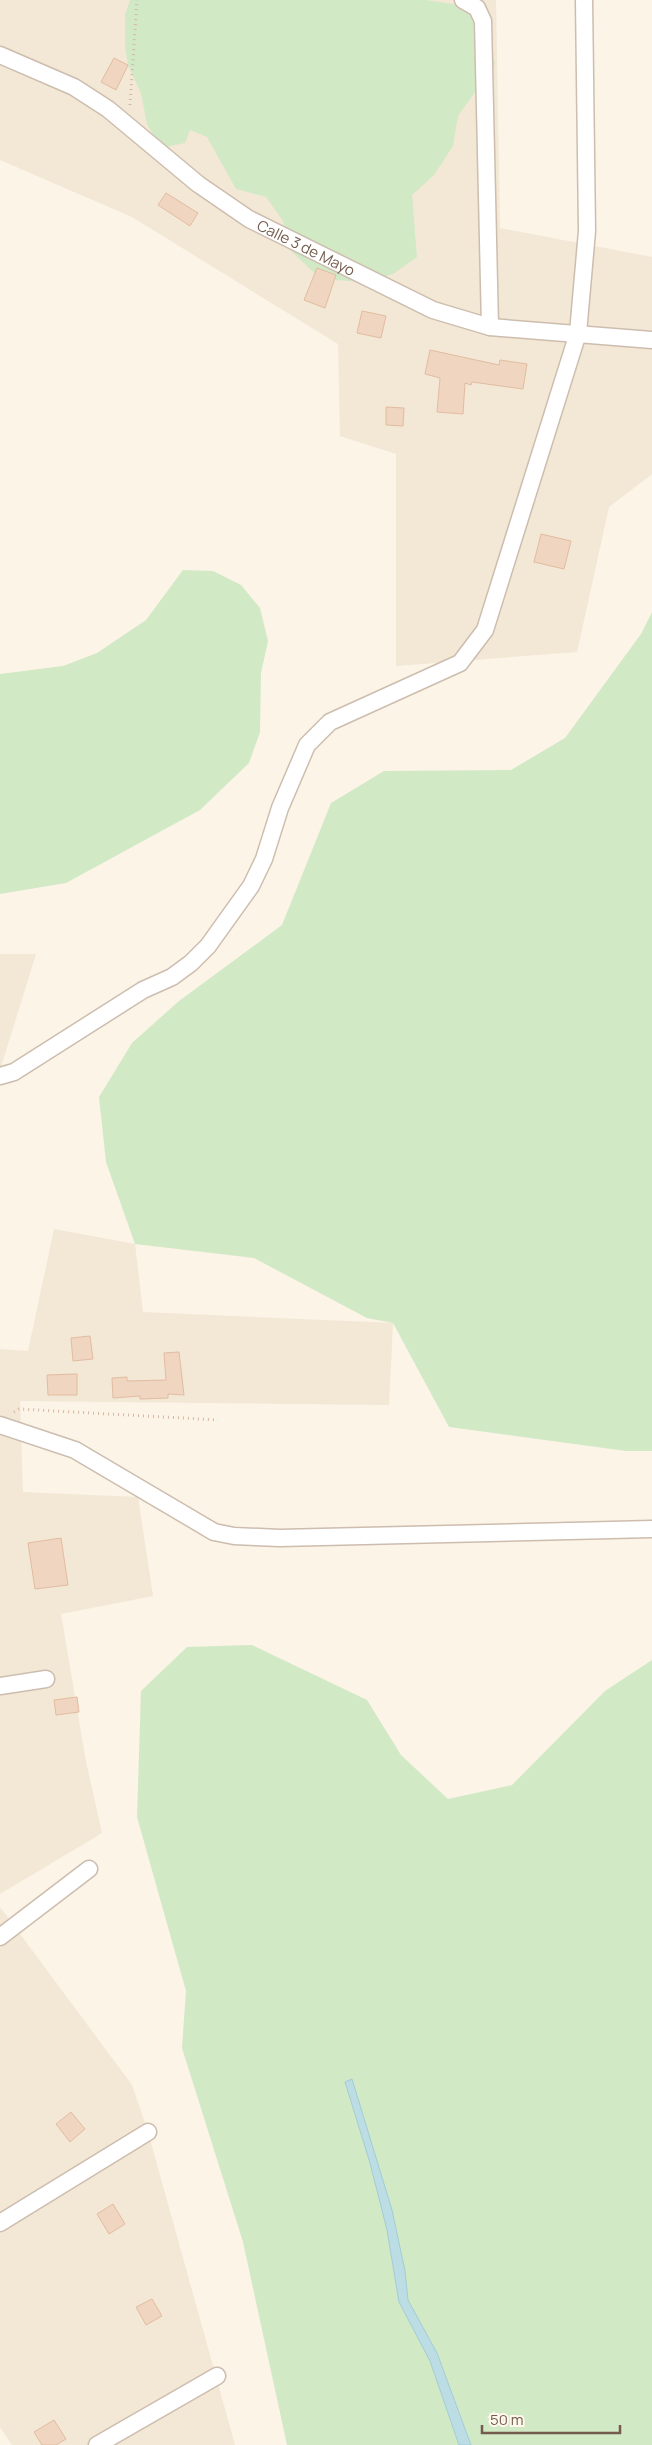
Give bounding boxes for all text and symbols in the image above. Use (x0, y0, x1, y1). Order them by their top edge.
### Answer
street label: Calle 3 de Mayo (254, 214, 359, 280)
scale bar (482, 2402, 620, 2434)
text: 50 m (490, 2409, 524, 2430)

